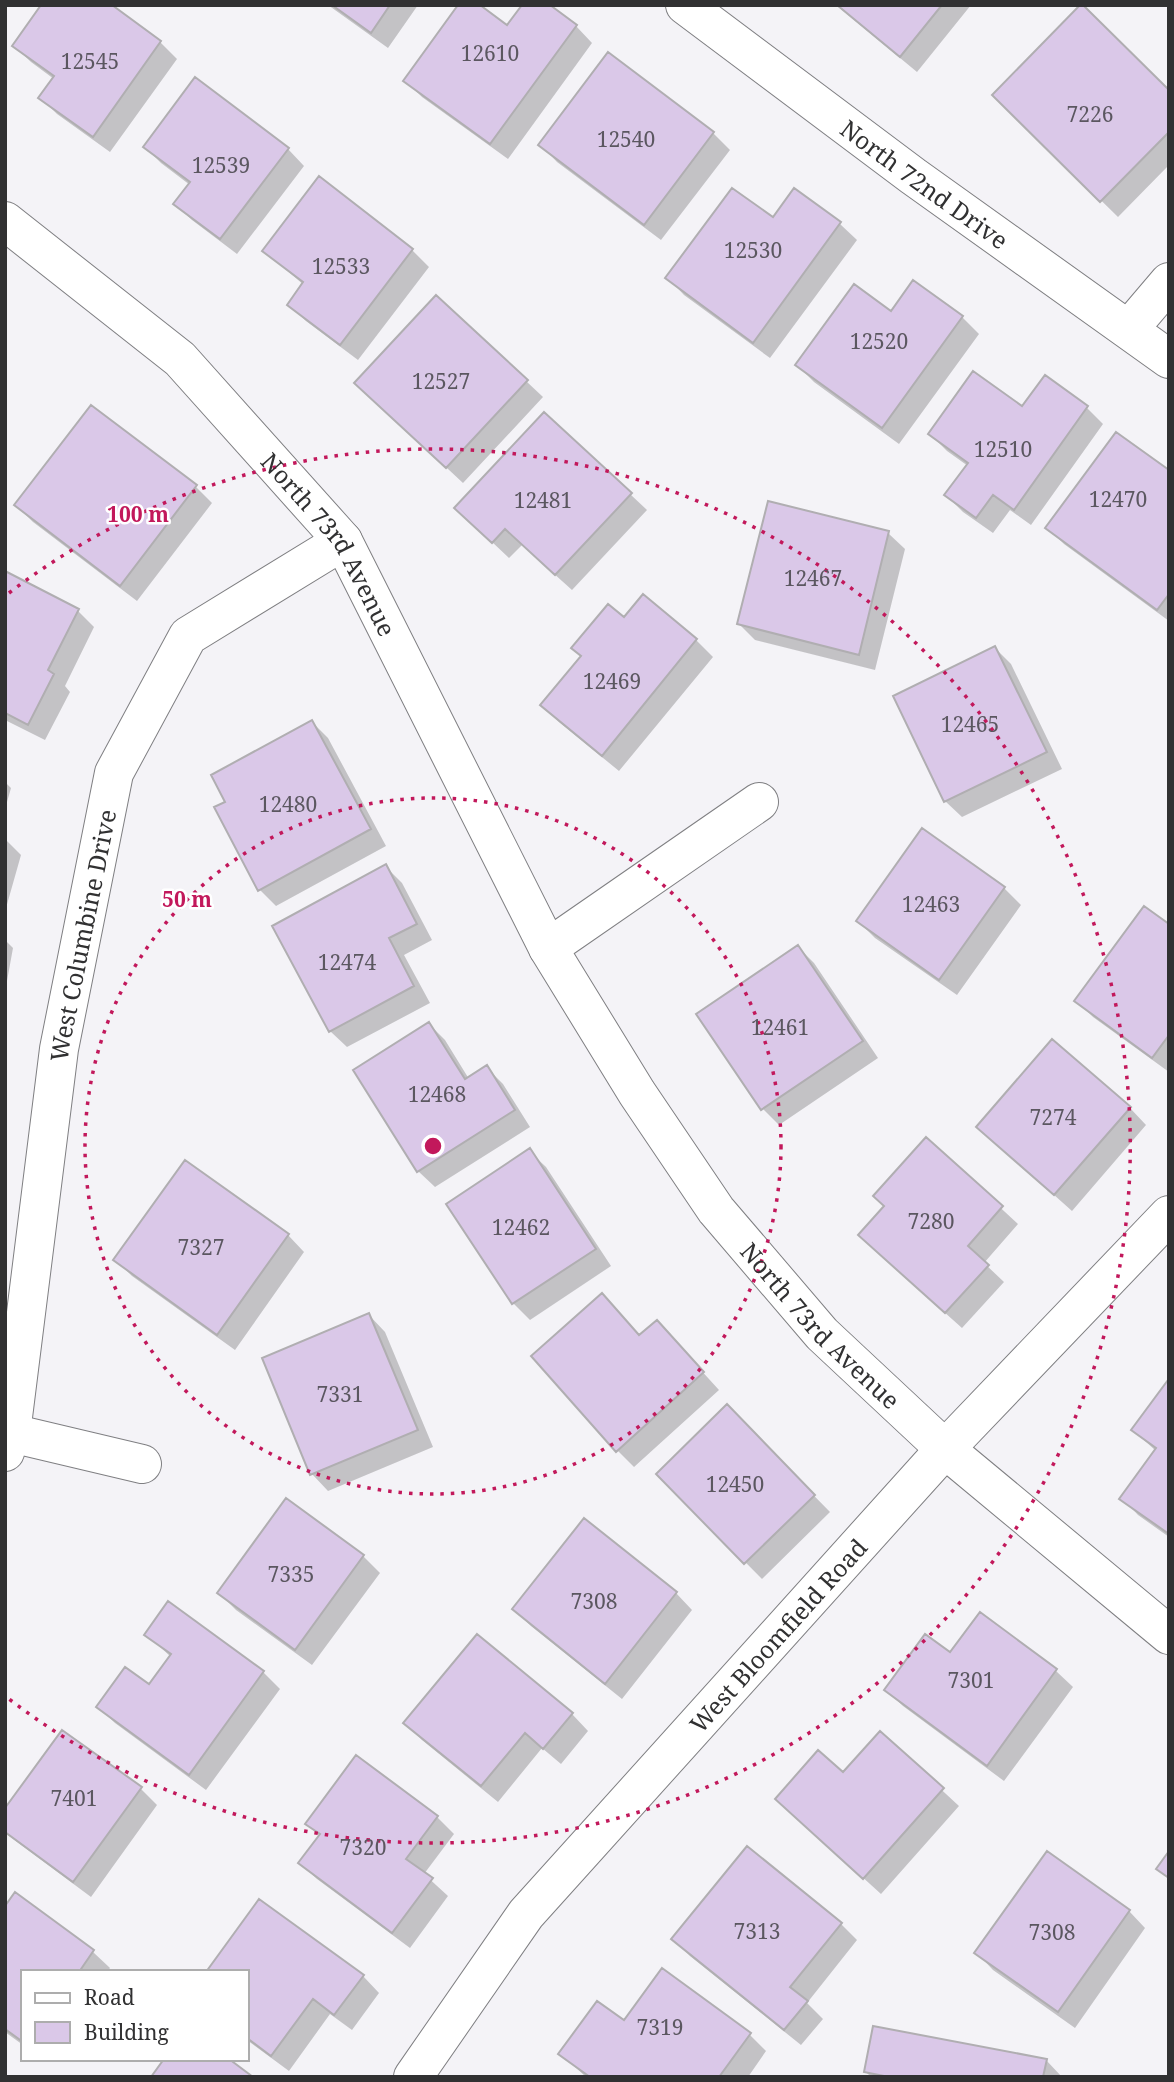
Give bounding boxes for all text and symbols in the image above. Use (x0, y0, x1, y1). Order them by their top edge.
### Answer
house number: 12610 (461, 39, 519, 67)
house number: 12545 (61, 47, 119, 75)
house number: 7226 (1067, 100, 1113, 128)
street label: North 72nd Drive (834, 111, 1015, 256)
house number: 12540 (597, 125, 655, 153)
house number: 12539 (192, 151, 250, 179)
house number: 12530 (724, 236, 782, 264)
house number: 12533 (312, 252, 370, 280)
house number: 12520 (850, 327, 908, 355)
house number: 12527 (412, 367, 470, 395)
house number: 12510 (974, 435, 1032, 463)
street label: North 73rd Avenue (254, 445, 405, 641)
house number: 12470 (1089, 485, 1147, 513)
house number: 12481 (514, 486, 572, 514)
text: 100 m (107, 500, 169, 528)
house number: 12467 (784, 564, 842, 592)
house number: 12469 (583, 667, 641, 695)
house number: 12465 (941, 710, 999, 738)
house number: 12480 (259, 790, 317, 818)
street label: West Columbine Drive (41, 806, 123, 1063)
text: 50 m (162, 885, 212, 913)
house number: 12463 (902, 890, 960, 918)
house number: 12474 (318, 948, 377, 976)
house number: 12461 (751, 1013, 809, 1041)
house number: 12468 (408, 1080, 466, 1108)
house number: 7274 (1030, 1103, 1077, 1131)
centre of rings (421, 1134, 445, 1158)
house number: 7280 (908, 1207, 954, 1235)
house number: 12462 (492, 1213, 550, 1241)
house number: 7327 (178, 1233, 224, 1261)
street label: North 73rd Avenue (734, 1235, 908, 1416)
house number: 7331 (317, 1380, 363, 1408)
house number: 12450 (706, 1470, 764, 1498)
street label: West Bloomfield Road (681, 1531, 874, 1739)
house number: 7335 (268, 1560, 314, 1588)
house number: 7308 (571, 1587, 617, 1615)
house number: 7301 (948, 1666, 994, 1694)
house number: 7401 (51, 1784, 97, 1812)
house number: 7320 (340, 1833, 386, 1861)
house number: 7313 (734, 1917, 780, 1945)
house number: 7308 (1029, 1918, 1075, 1946)
legend (21, 1970, 248, 2061)
text: Road (84, 1983, 135, 2011)
house number: 7319 (637, 2013, 683, 2041)
text: Building (84, 2018, 169, 2046)

